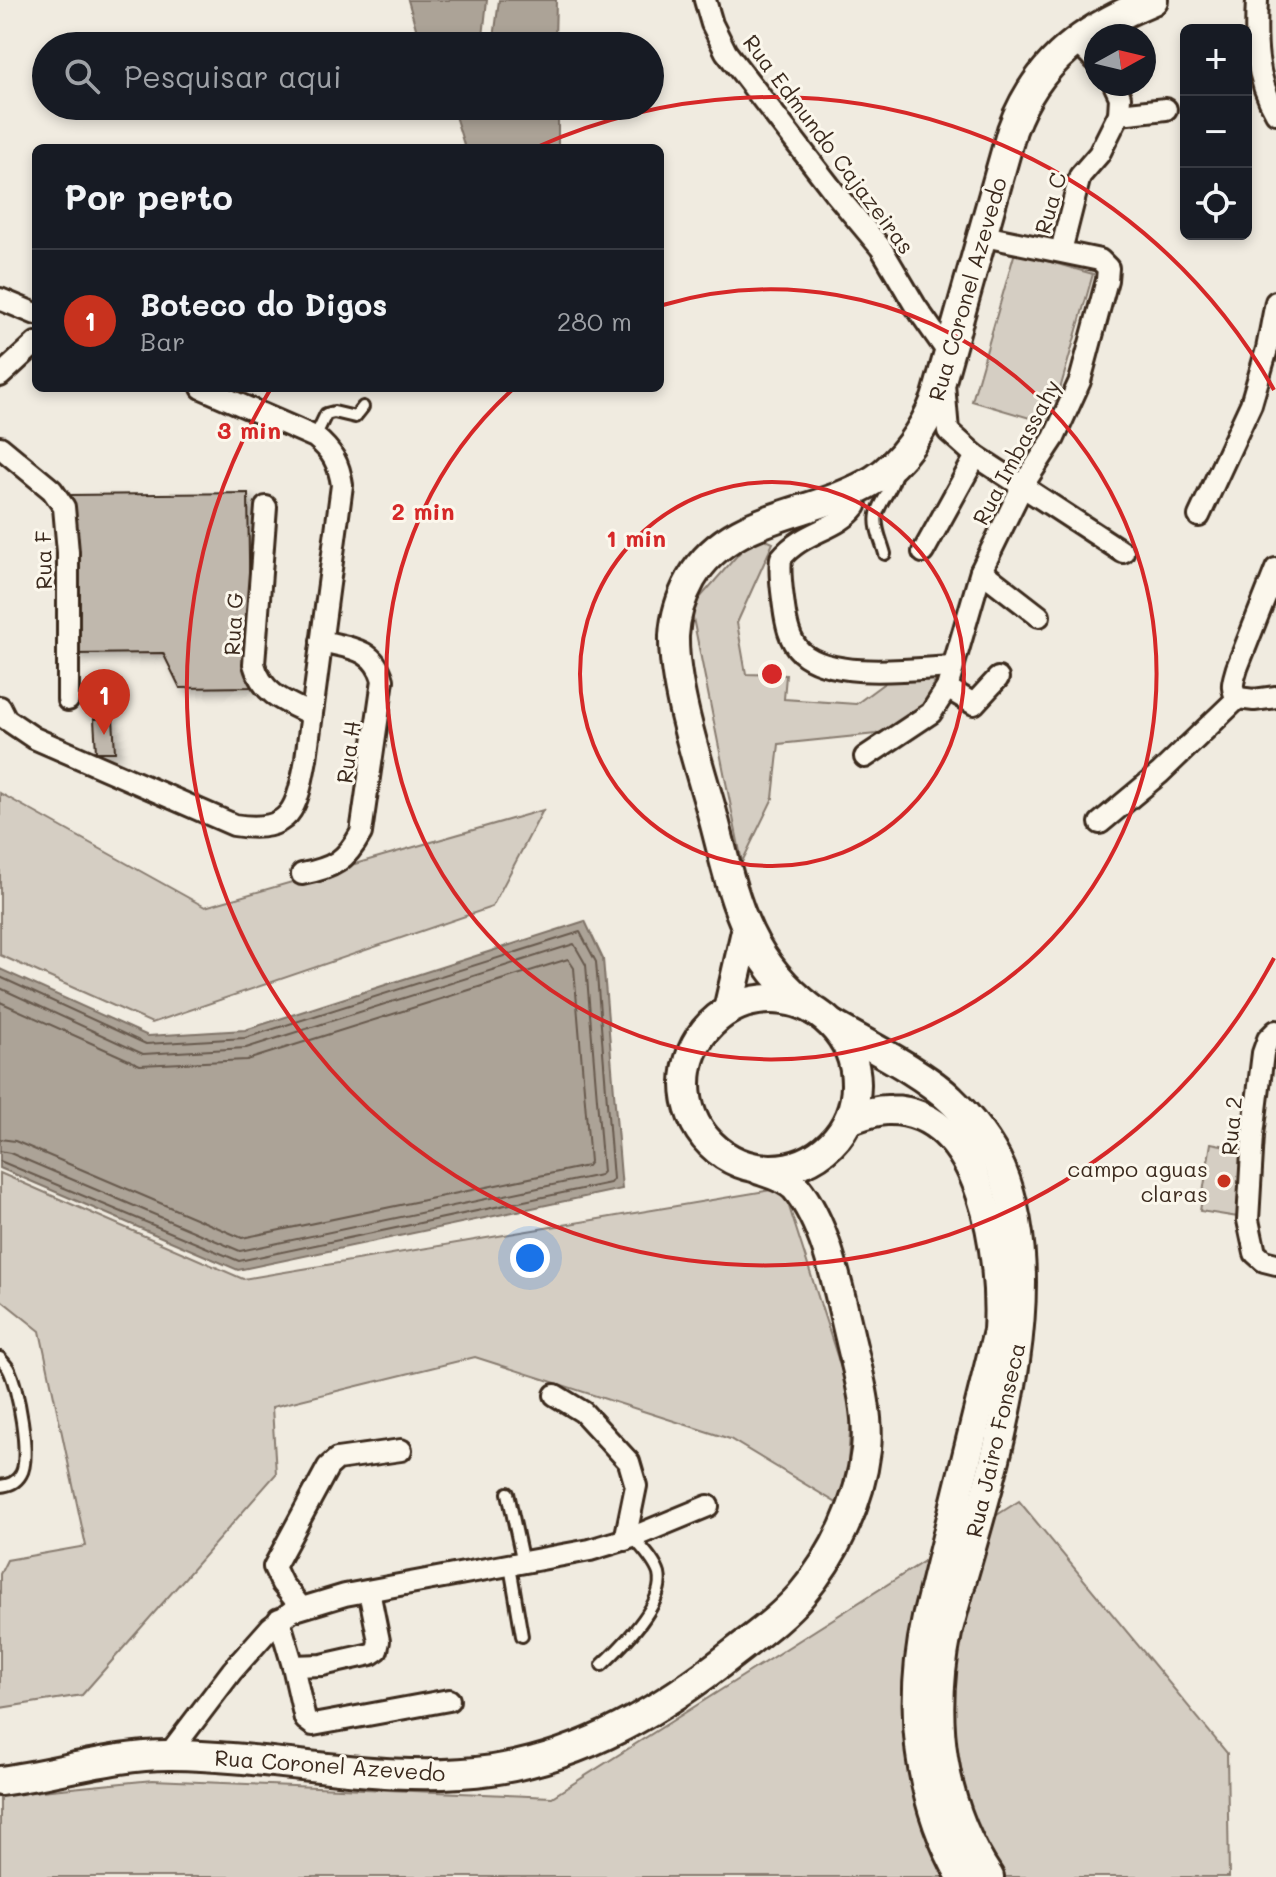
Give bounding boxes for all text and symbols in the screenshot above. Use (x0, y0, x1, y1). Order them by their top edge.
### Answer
north arrow (1084, 24, 1156, 96)
map controls (1180, 24, 1252, 240)
button: + (1180, 24, 1252, 96)
street label: Rua Edmundo Cajazeiras (737, 28, 921, 260)
search box (32, 32, 664, 120)
icon: search (60, 54, 104, 98)
text: Pesquisar aqui (124, 56, 342, 96)
button: − (1180, 96, 1252, 168)
button: locate (1180, 168, 1252, 240)
street label: Rua C (1027, 169, 1073, 237)
text: Por perto (64, 174, 233, 219)
street label: Rua Coronel Azevedo (921, 174, 1013, 404)
text: Boteco do Digos (140, 284, 387, 324)
text: 1 (84, 304, 96, 338)
text: 280 m (557, 304, 632, 338)
text: Bar (140, 324, 185, 358)
street label: Rua Imbassahy (965, 374, 1067, 530)
text: 3 min (217, 414, 281, 445)
text: 2 min (392, 495, 455, 526)
text: 1 min (606, 522, 666, 553)
street label: Rua F (28, 530, 58, 590)
street label: Rua G (217, 592, 249, 656)
centre of rings (758, 660, 786, 688)
pin: 1 (78, 669, 130, 735)
street label: Rua H (329, 719, 367, 785)
street label: Rua 2 (1214, 1095, 1248, 1157)
place label: campo aguas claras (1067, 1154, 1208, 1208)
marker: campo aguas claras (1215, 1172, 1233, 1190)
your location (510, 1238, 550, 1278)
street label: Rua Jairo Fonseca (958, 1340, 1032, 1540)
street label: Rua Coronel Azevedo (214, 1742, 446, 1788)

